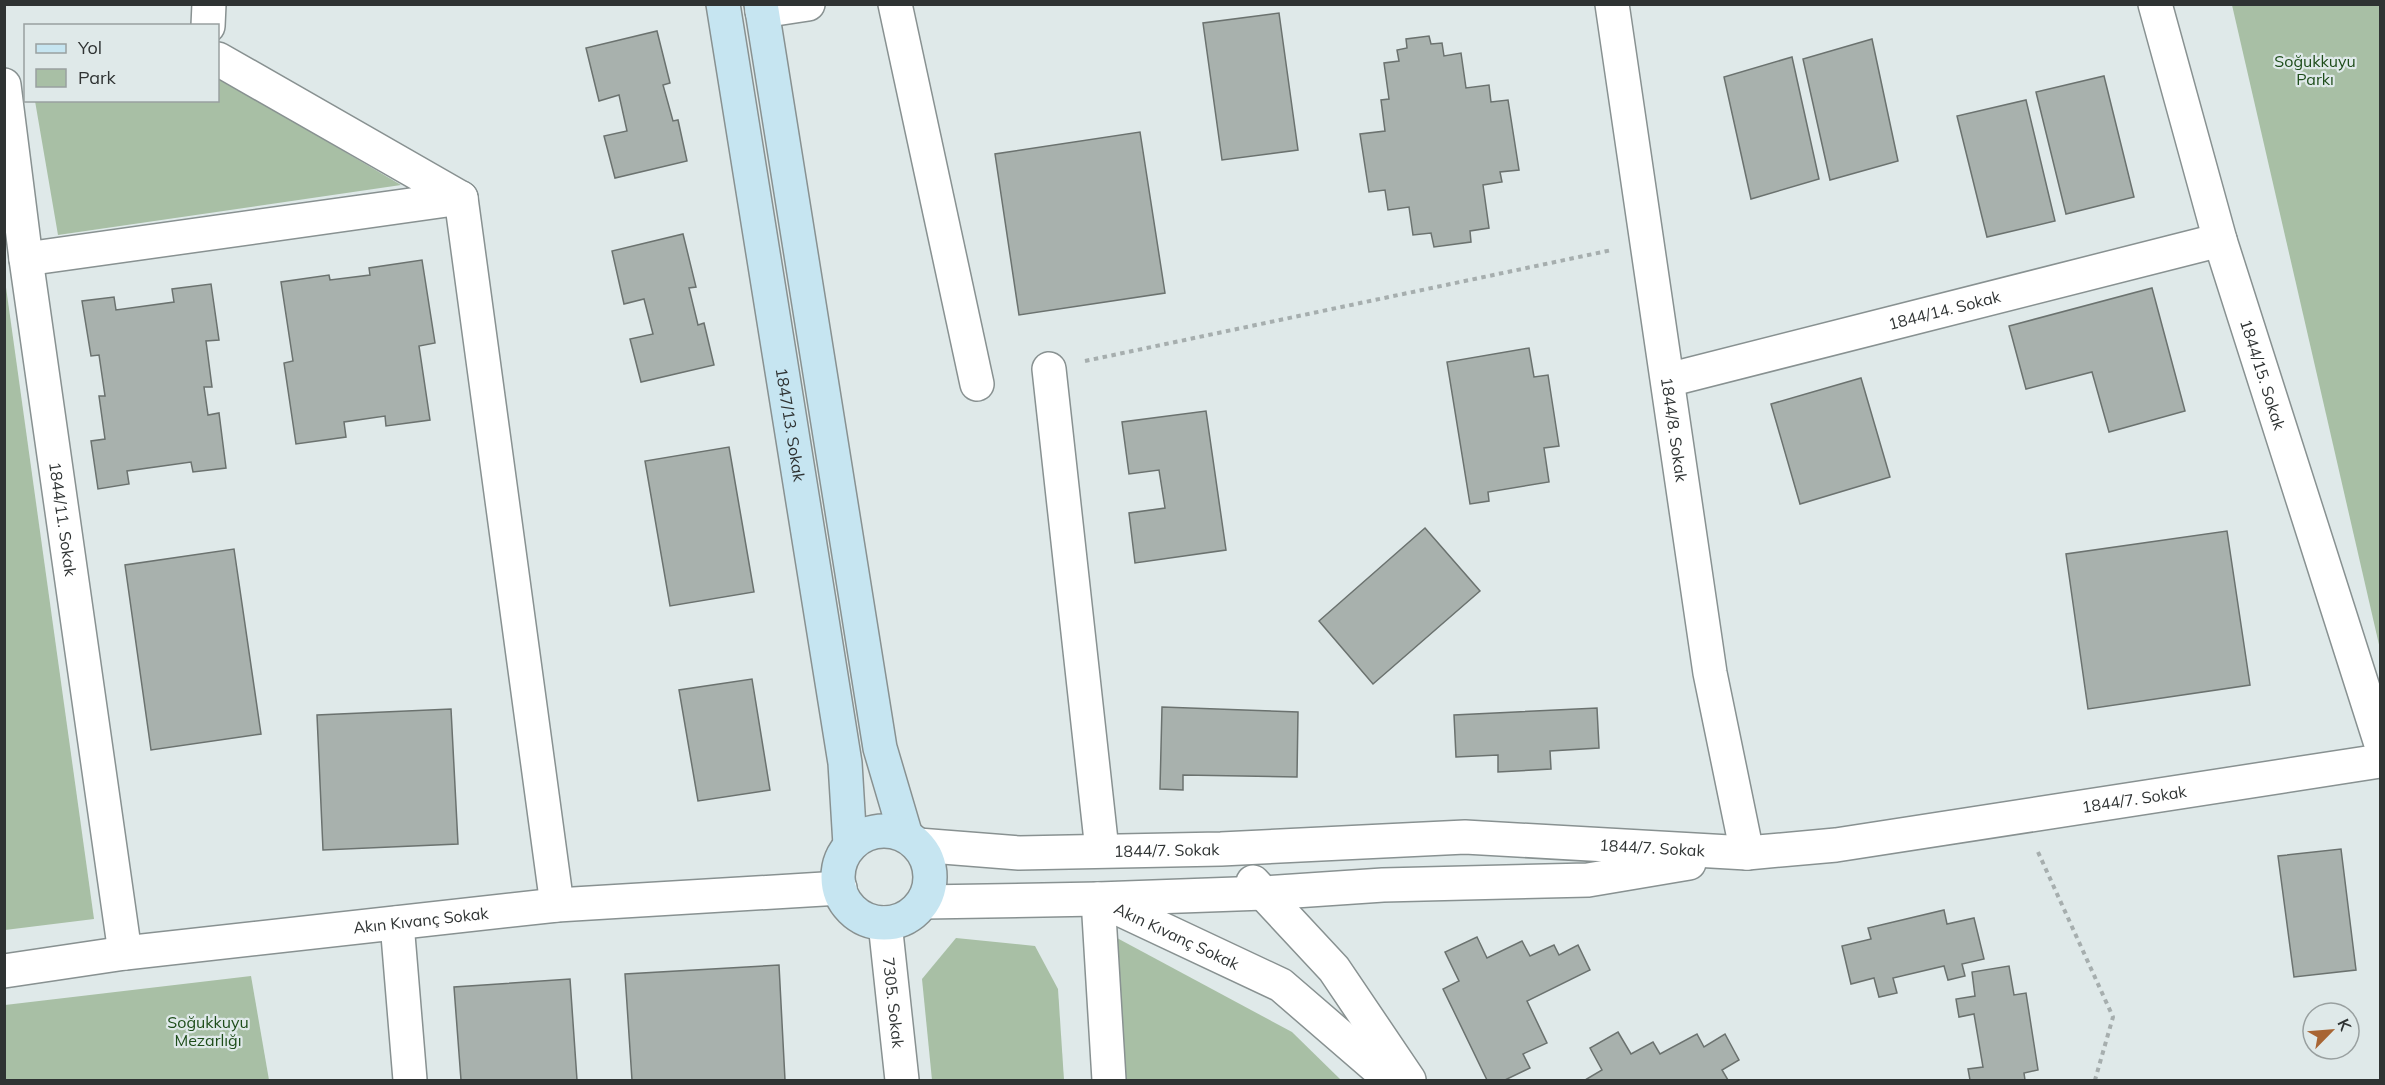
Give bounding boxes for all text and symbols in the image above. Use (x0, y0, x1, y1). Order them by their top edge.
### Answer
legend (24, 24, 219, 102)
text: Yol (77, 36, 102, 59)
park label: Soğukkuyu Parkı (2274, 51, 2356, 89)
text: Park (78, 66, 117, 89)
street label: 1844/14. Sokak (1886, 286, 2003, 334)
street label: 1844/15. Sokak (2236, 317, 2290, 433)
street label: 1847/13. Sokak (772, 366, 810, 484)
street label: 1844/8. Sokak (1657, 376, 1692, 484)
street label: 1844/11. Sokak (45, 461, 81, 578)
street label: 1844/7. Sokak (2080, 781, 2188, 817)
street label: 1844/7. Sokak (1599, 835, 1706, 861)
street label: 1844/7. Sokak (1114, 839, 1220, 861)
street label: Akın Kıvanç Sokak (1111, 898, 1243, 974)
street label: Akın Kıvanç Sokak (352, 903, 490, 938)
street label: 7305. Sokak (879, 956, 909, 1050)
north arrow (2301, 1001, 2361, 1061)
park label: Soğukkuyu Mezarlığı (167, 1012, 249, 1050)
text: K (2333, 1016, 2356, 1035)

